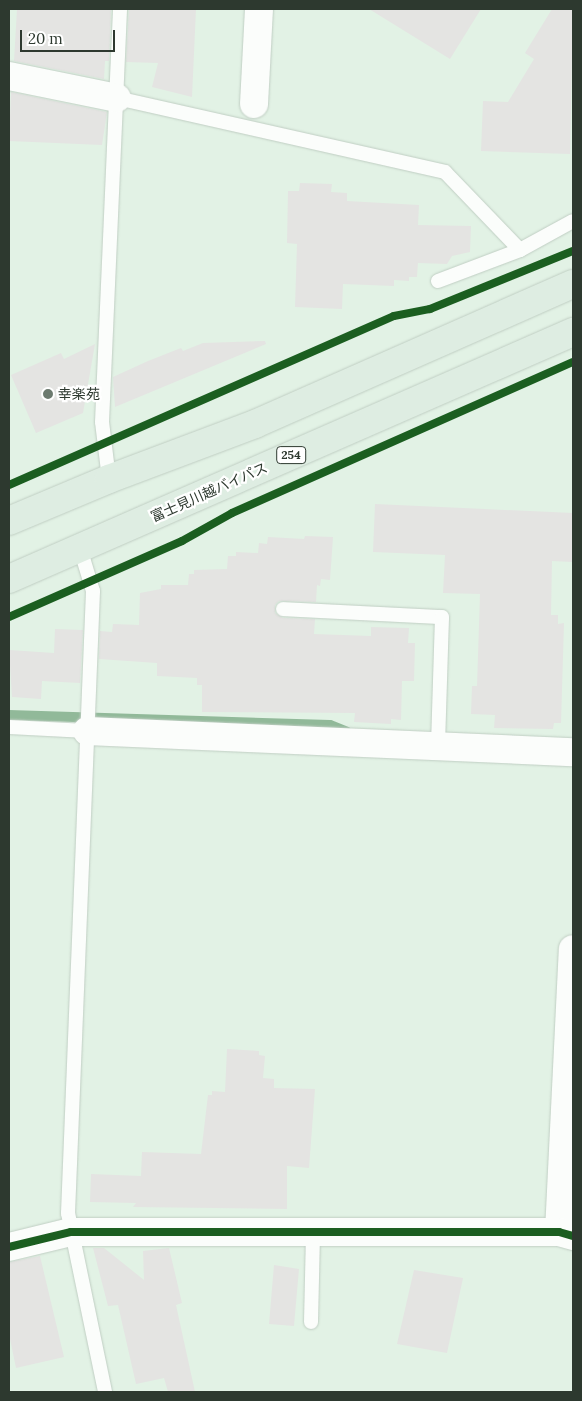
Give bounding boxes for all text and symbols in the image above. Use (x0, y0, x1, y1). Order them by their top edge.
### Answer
scale bar (22, 20, 118, 52)
text: 20 m (28, 29, 63, 48)
place label: 幸楽苑 (58, 386, 100, 402)
marker: 幸楽苑 (42, 388, 54, 400)
road number: 254 (276, 446, 306, 464)
street label: 富士見川越バイパス (148, 459, 270, 525)

